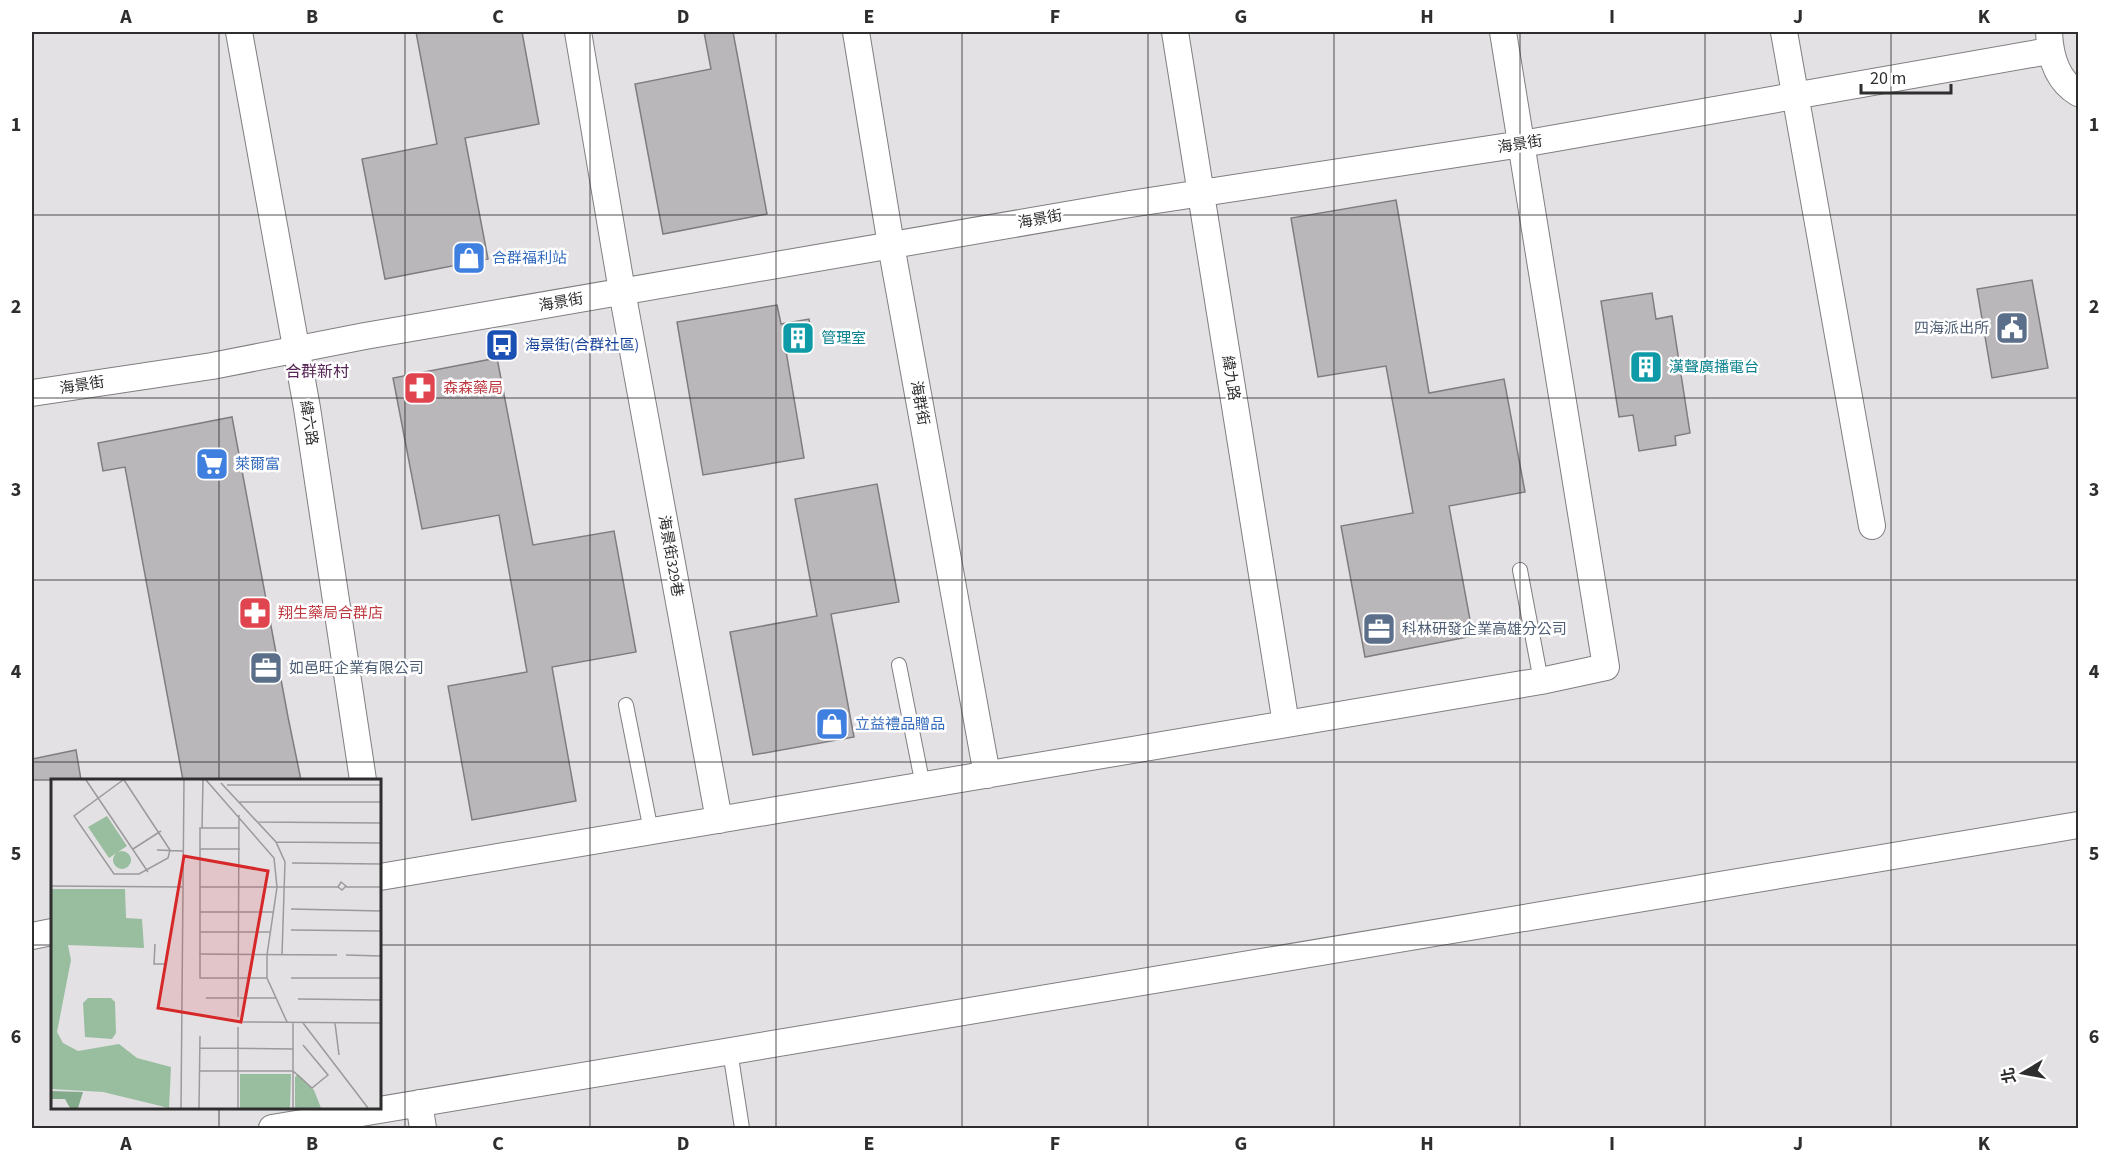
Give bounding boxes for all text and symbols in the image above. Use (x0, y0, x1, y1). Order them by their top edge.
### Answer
text: A (119, 3, 132, 31)
text: B (306, 3, 318, 31)
text: C (492, 3, 504, 31)
text: D (677, 3, 689, 31)
text: E (864, 3, 874, 31)
text: F (1050, 3, 1060, 31)
text: G (1235, 3, 1247, 31)
text: H (1420, 3, 1434, 31)
text: I (1609, 3, 1615, 31)
text: J (1793, 3, 1803, 31)
text: K (1978, 3, 1991, 31)
scale bar (1861, 57, 1951, 95)
text: 20 m (1870, 66, 1906, 91)
text: 1 (11, 111, 21, 139)
text: 1 (2089, 111, 2099, 139)
street label: 海景街 (1496, 131, 1544, 158)
street label: 海景街 (1016, 205, 1064, 234)
shop icon: 合群福利站 (451, 240, 487, 276)
place label: 合群福利站 (492, 248, 567, 269)
street label: 海景街 (537, 288, 585, 317)
text: 2 (11, 293, 21, 321)
text: 2 (2089, 293, 2099, 321)
public building icon: 四海派出所 (1994, 310, 2030, 346)
place label: 四海派出所 (1914, 318, 1989, 339)
building icon: 管理室 (780, 320, 816, 356)
bus stop icon: 海景街(合群社區) (484, 327, 520, 363)
place label: 管理室 (821, 328, 866, 349)
place label: 海景街(合群社區) (525, 335, 639, 356)
building icon: 漢聲廣播電台 (1628, 349, 1664, 385)
street label: 緯九路 (1217, 354, 1244, 402)
place label: 漢聲廣播電台 (1669, 357, 1759, 378)
district label: 合群新村 (285, 361, 349, 383)
pharmacy icon: 森森藥局 (402, 370, 438, 406)
street label: 海景街 (58, 372, 106, 399)
place label: 森森藥局 (443, 378, 503, 399)
street label: 海群街 (905, 379, 934, 427)
street label: 緯六路 (295, 399, 322, 447)
supermarket icon: 萊爾富 (194, 446, 230, 482)
place label: 萊爾富 (235, 454, 280, 475)
text: 3 (11, 476, 21, 504)
text: 3 (2089, 476, 2099, 504)
street label: 海景街329巷 (653, 514, 688, 598)
pharmacy icon: 翔生藥局合群店 (237, 595, 273, 631)
place label: 翔生藥局合群店 (278, 603, 383, 624)
office icon: 科林研發企業高雄分公司 (1361, 611, 1397, 647)
place label: 科林研發企業高雄分公司 (1402, 619, 1567, 640)
office icon: 如邑旺企業有限公司 (248, 650, 284, 686)
text: 4 (11, 658, 22, 686)
place label: 如邑旺企業有限公司 (289, 658, 424, 679)
text: 4 (2089, 658, 2100, 686)
shop icon: 立益禮品贈品 (814, 706, 850, 742)
place label: 立益禮品贈品 (855, 714, 945, 735)
inset map (51, 779, 381, 1109)
text: 5 (11, 840, 21, 868)
text: 5 (2089, 840, 2099, 868)
text: 6 (11, 1023, 21, 1051)
text: 6 (2089, 1023, 2099, 1051)
north arrow (1993, 1043, 2053, 1103)
text: 北 (1997, 1066, 2021, 1085)
text: A (119, 1130, 132, 1158)
text: B (306, 1130, 318, 1158)
text: C (492, 1130, 504, 1158)
text: D (677, 1130, 689, 1158)
text: E (864, 1130, 874, 1158)
text: F (1050, 1130, 1060, 1158)
text: G (1235, 1130, 1247, 1158)
text: H (1420, 1130, 1434, 1158)
text: I (1609, 1130, 1615, 1158)
text: J (1793, 1130, 1803, 1158)
text: K (1978, 1130, 1991, 1158)

